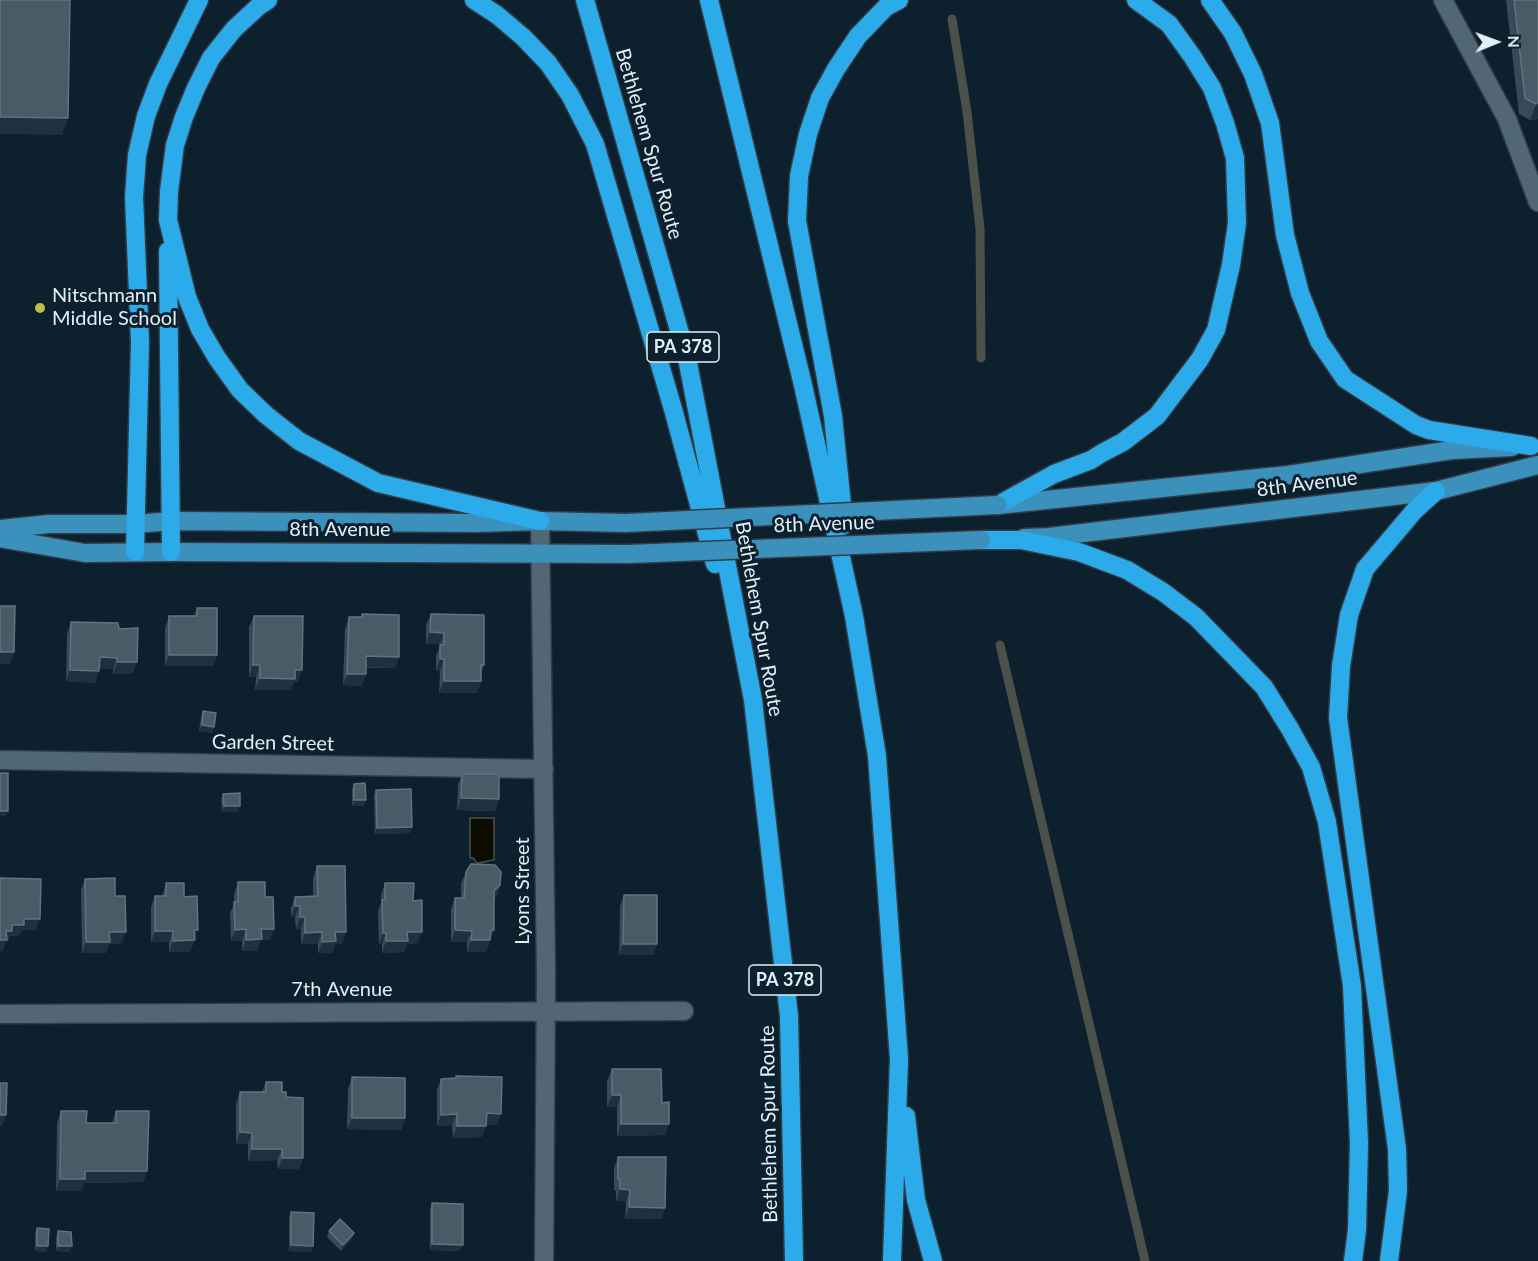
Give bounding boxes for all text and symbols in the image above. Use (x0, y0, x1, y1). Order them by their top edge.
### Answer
north arrow (1466, 12, 1526, 72)
text: N (1505, 35, 1524, 48)
street label: Bethlehem Spur Route (610, 46, 688, 242)
place label: Nitschmann Middle School (52, 284, 177, 331)
marker: Nitschmann Middle School (33, 301, 47, 315)
road number: PA 378 (647, 332, 719, 362)
street label: 8th Avenue (1255, 466, 1359, 502)
street label: 8th Avenue (773, 510, 875, 538)
street label: 8th Avenue (289, 518, 391, 542)
street label: Bethlehem Spur Route (730, 520, 788, 718)
street label: Garden Street (212, 730, 334, 756)
street label: Lyons Street (511, 837, 535, 945)
road number: PA 378 (749, 965, 821, 995)
street label: 7th Avenue (291, 978, 393, 1002)
street label: Bethlehem Spur Route (755, 1025, 783, 1223)

